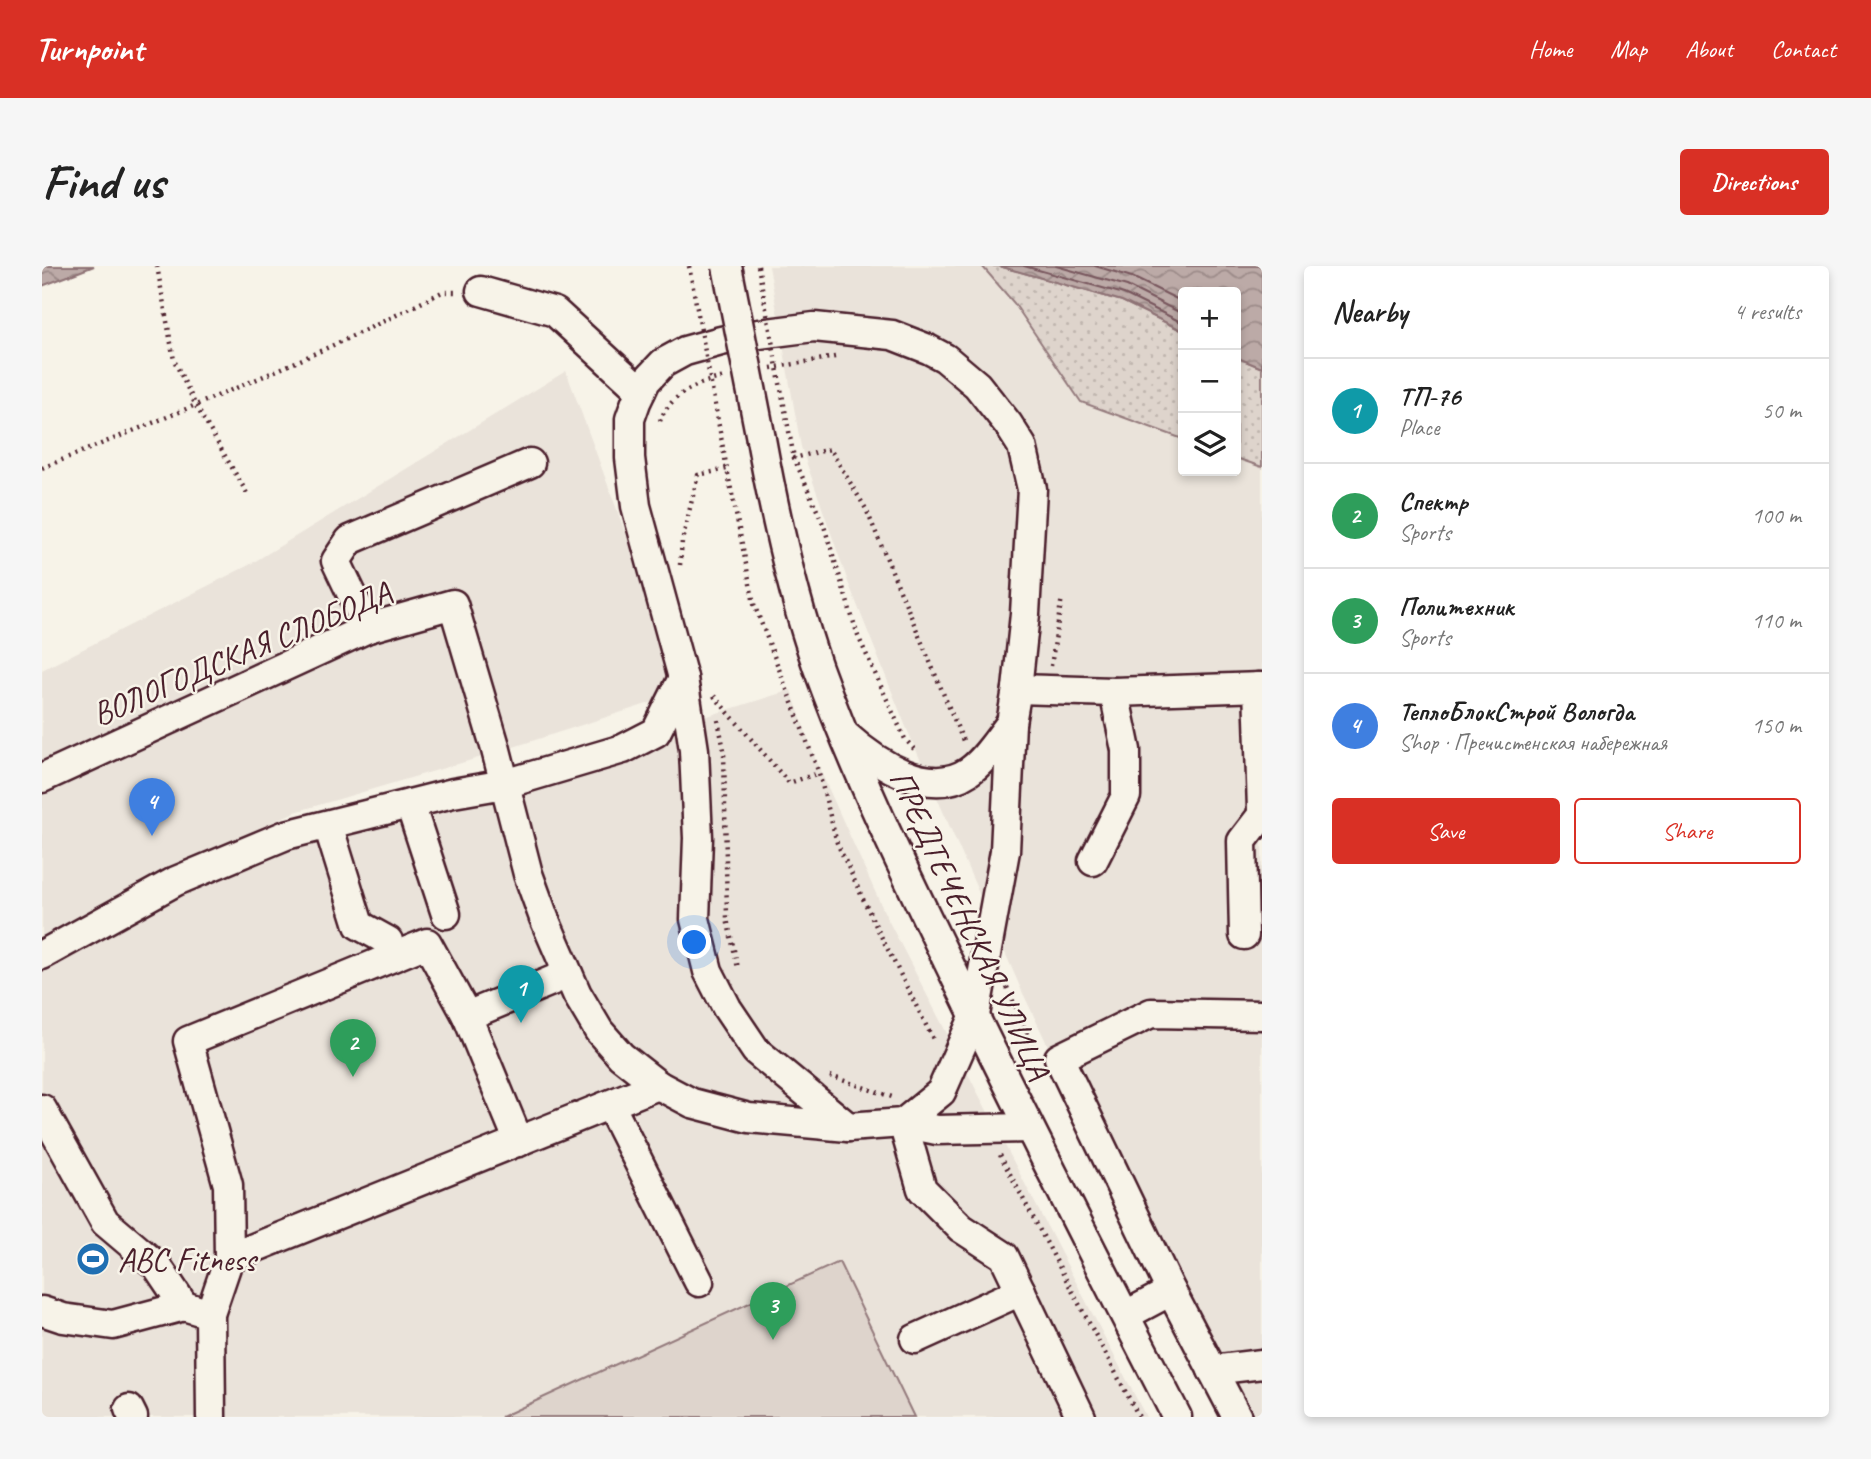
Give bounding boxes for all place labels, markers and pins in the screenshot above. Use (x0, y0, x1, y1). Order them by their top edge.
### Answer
pin: 4 (129, 778, 175, 836)
pin: 1 (498, 965, 544, 1023)
pin: 2 (330, 1019, 376, 1077)
place label: ABC Fitness (118, 1239, 258, 1281)
sports icon: ABC Fitness (74, 1240, 112, 1278)
pin: 3 (750, 1282, 796, 1340)

